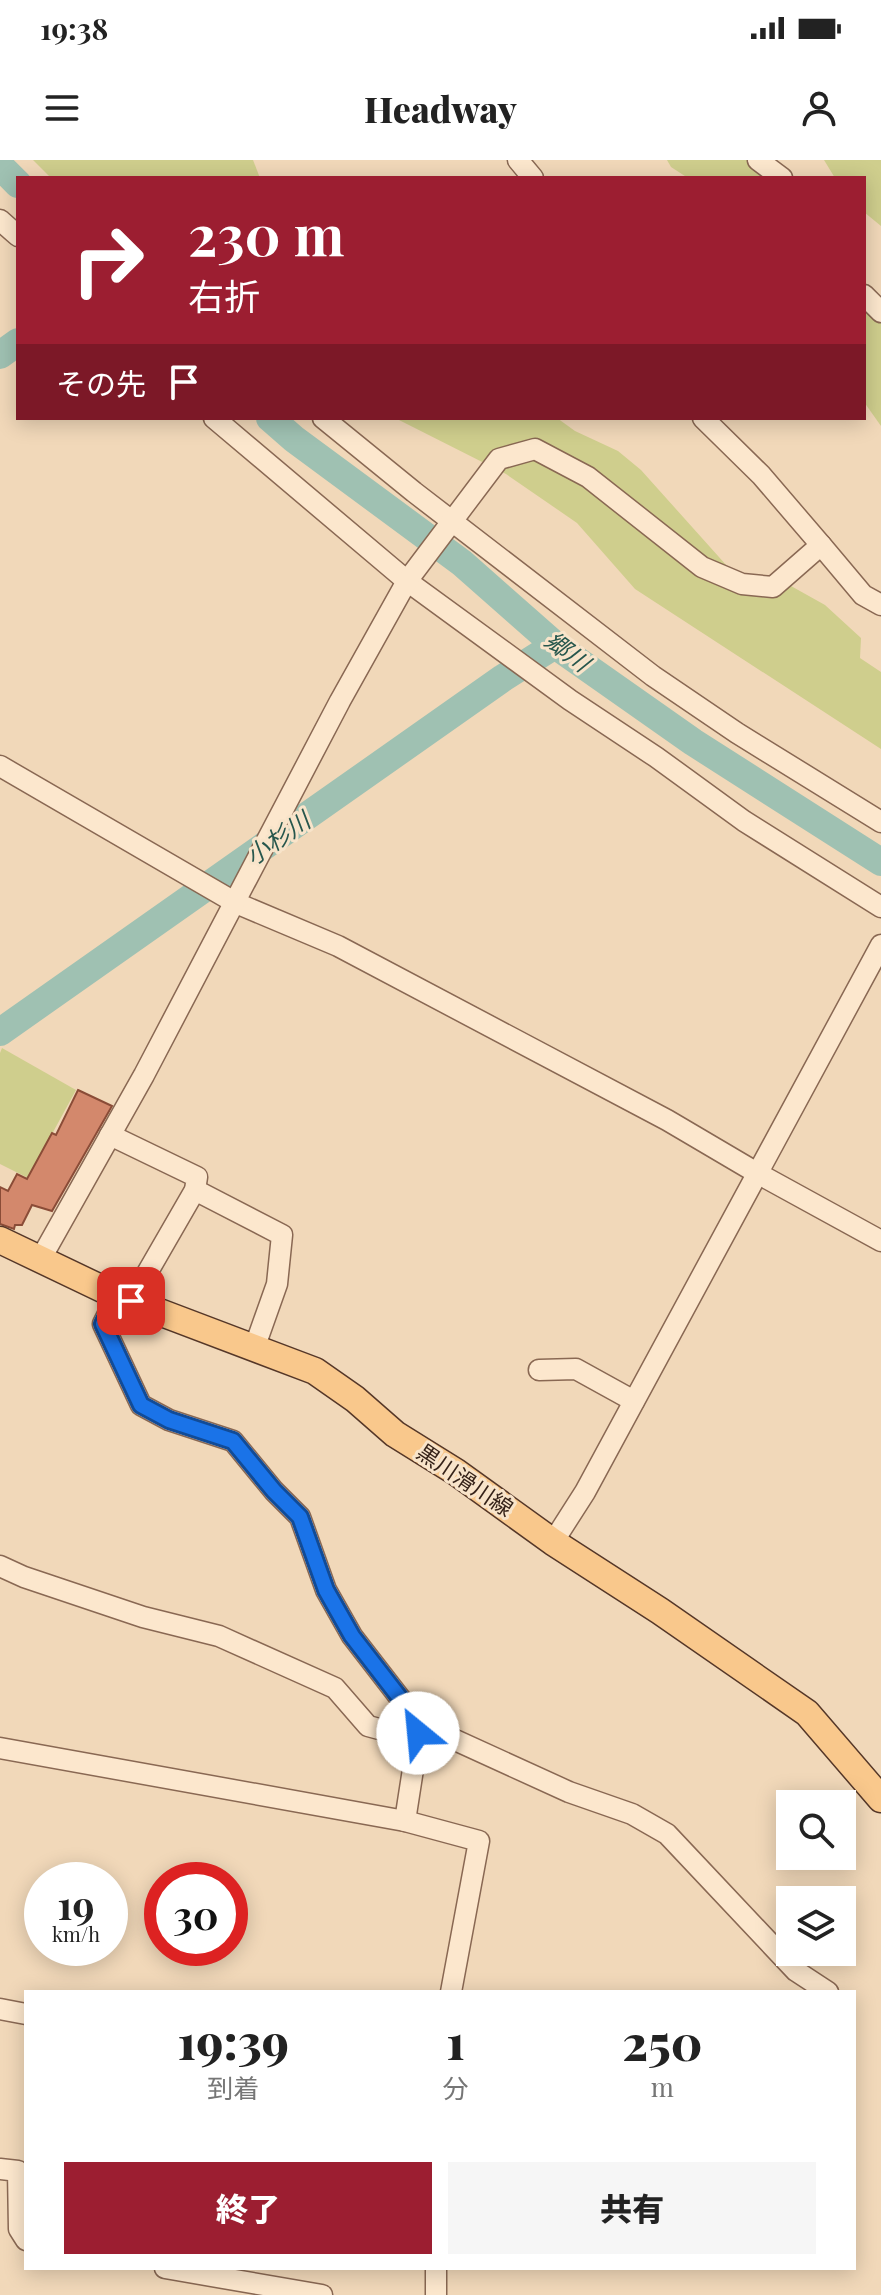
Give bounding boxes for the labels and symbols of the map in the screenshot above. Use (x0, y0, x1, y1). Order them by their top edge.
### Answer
water label: 郷川 (539, 623, 599, 679)
water label: 小杉川 (238, 802, 318, 871)
pin (97, 1267, 165, 1335)
street label: 黒川滑川線 (412, 1436, 520, 1522)
position arrow (376, 1691, 460, 1775)
speed limit sign: 30 (144, 1862, 248, 1966)

